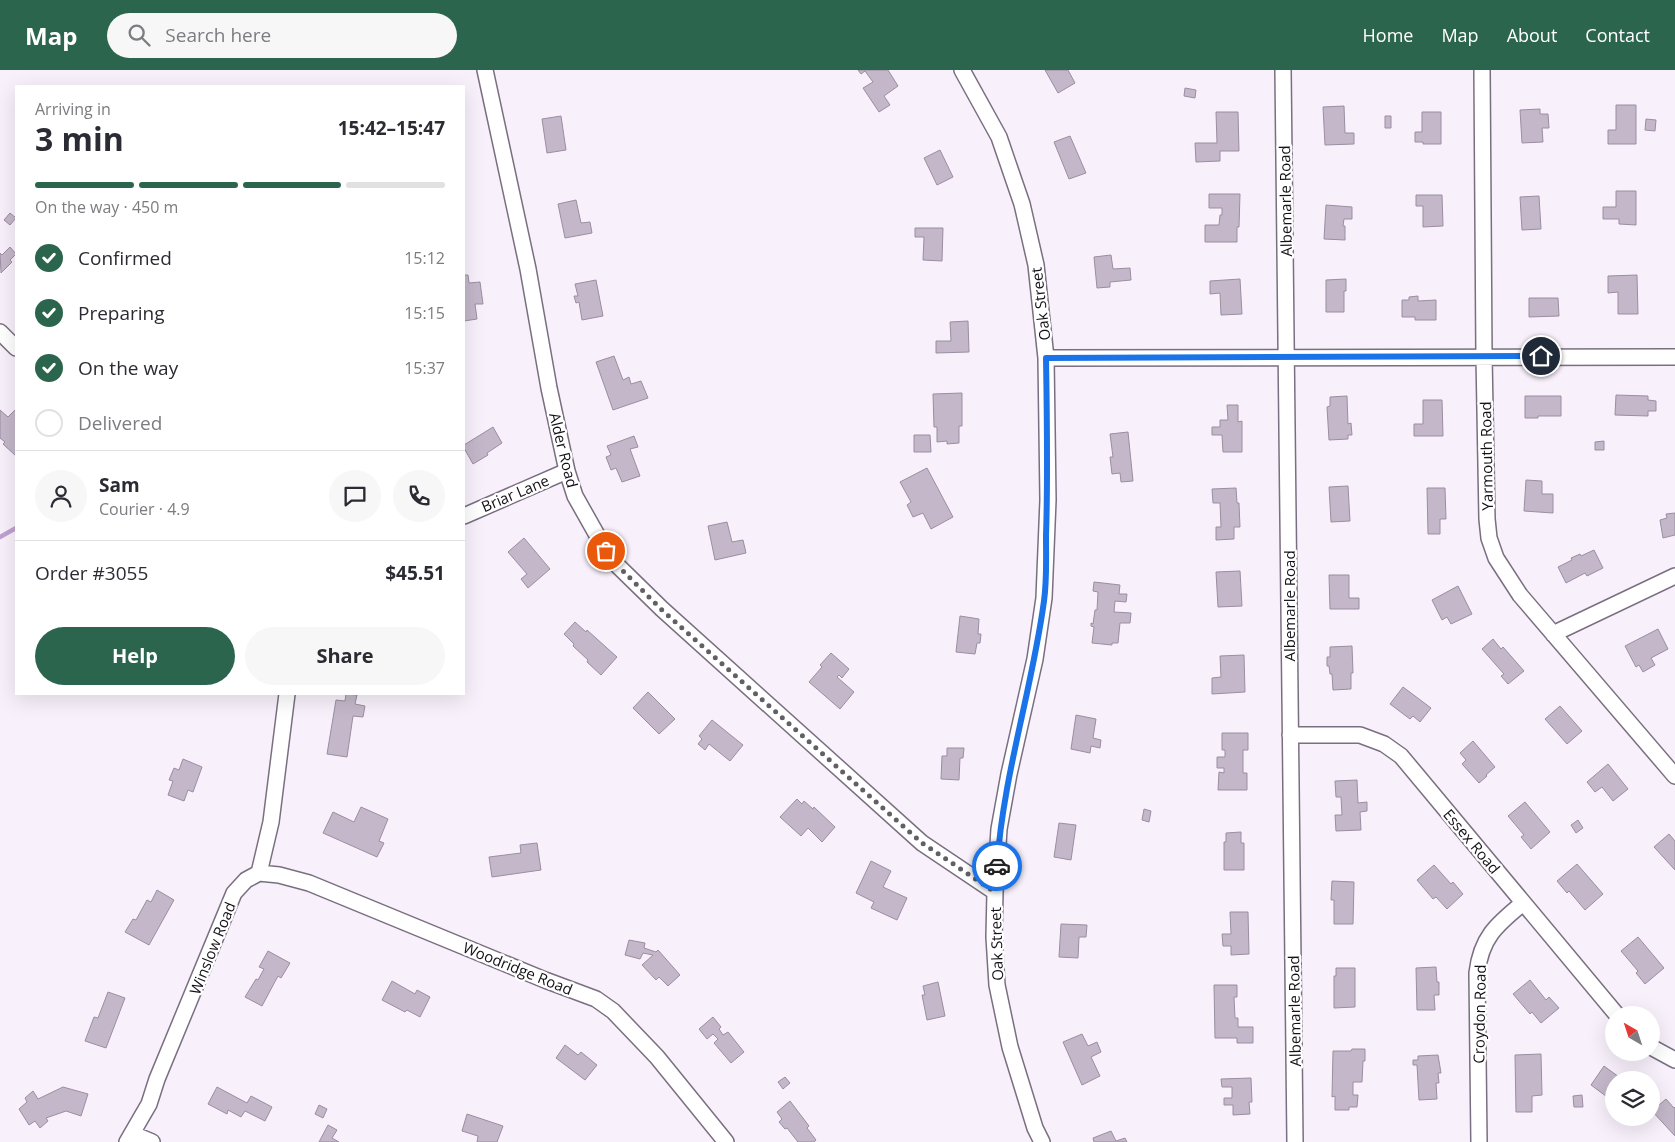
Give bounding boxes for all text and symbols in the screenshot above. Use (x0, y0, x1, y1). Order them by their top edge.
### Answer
search box (107, 13, 457, 58)
text: Map (25, 19, 77, 52)
icon: search (125, 21, 153, 49)
text: Search here (165, 22, 271, 48)
text: Home (1363, 23, 1413, 47)
text: Map (1441, 23, 1479, 47)
text: About (1507, 23, 1557, 47)
text: Contact (1585, 23, 1650, 47)
text: Arriving in (35, 98, 111, 120)
text: 15:42–15:47 (338, 115, 445, 141)
text: 3 min (35, 117, 124, 160)
street label: Albemarle Road (1274, 145, 1296, 257)
text: On the way · 450 m (35, 196, 178, 218)
icon: check (35, 244, 63, 272)
text: Confirmed (78, 245, 172, 271)
text: 15:12 (404, 247, 445, 269)
street label: Oak Street (1026, 266, 1054, 342)
icon: check (35, 299, 63, 327)
text: Preparing (78, 300, 165, 326)
text: 15:15 (404, 302, 445, 324)
pin (1520, 335, 1562, 377)
icon: home (1527, 342, 1555, 370)
icon: check (35, 354, 63, 382)
text: On the way (78, 355, 178, 381)
text: 15:37 (404, 357, 445, 379)
street label: Yarmouth Road (1475, 401, 1497, 511)
text: Delivered (78, 410, 162, 436)
street label: Alder Road (545, 410, 583, 490)
button: person (35, 470, 87, 522)
button: chat (329, 470, 381, 522)
button: phone (393, 470, 445, 522)
street label: Briar Lane (478, 470, 552, 516)
text: Sam (99, 472, 140, 498)
text: Courier · 4.9 (99, 498, 190, 520)
pin (585, 530, 627, 572)
icon: bag (592, 537, 620, 565)
street label: Albemarle Road (1279, 550, 1299, 662)
text: Order #3055 (35, 560, 148, 586)
text: $45.51 (385, 560, 445, 586)
button: Help (35, 627, 235, 685)
button: Share (245, 627, 445, 685)
street label: Essex Road (1439, 804, 1505, 878)
courier (972, 841, 1022, 891)
icon: car (983, 852, 1011, 880)
street label: Winslow Road (184, 899, 240, 997)
street label: Oak Street (985, 907, 1007, 981)
street label: Woodridge Road (460, 937, 576, 999)
street label: Albemarle Road (1283, 955, 1305, 1067)
street label: Croydon Road (1468, 964, 1490, 1064)
north arrow (1605, 1006, 1660, 1061)
map controls (1605, 1006, 1660, 1126)
button: layers (1605, 1071, 1660, 1126)

